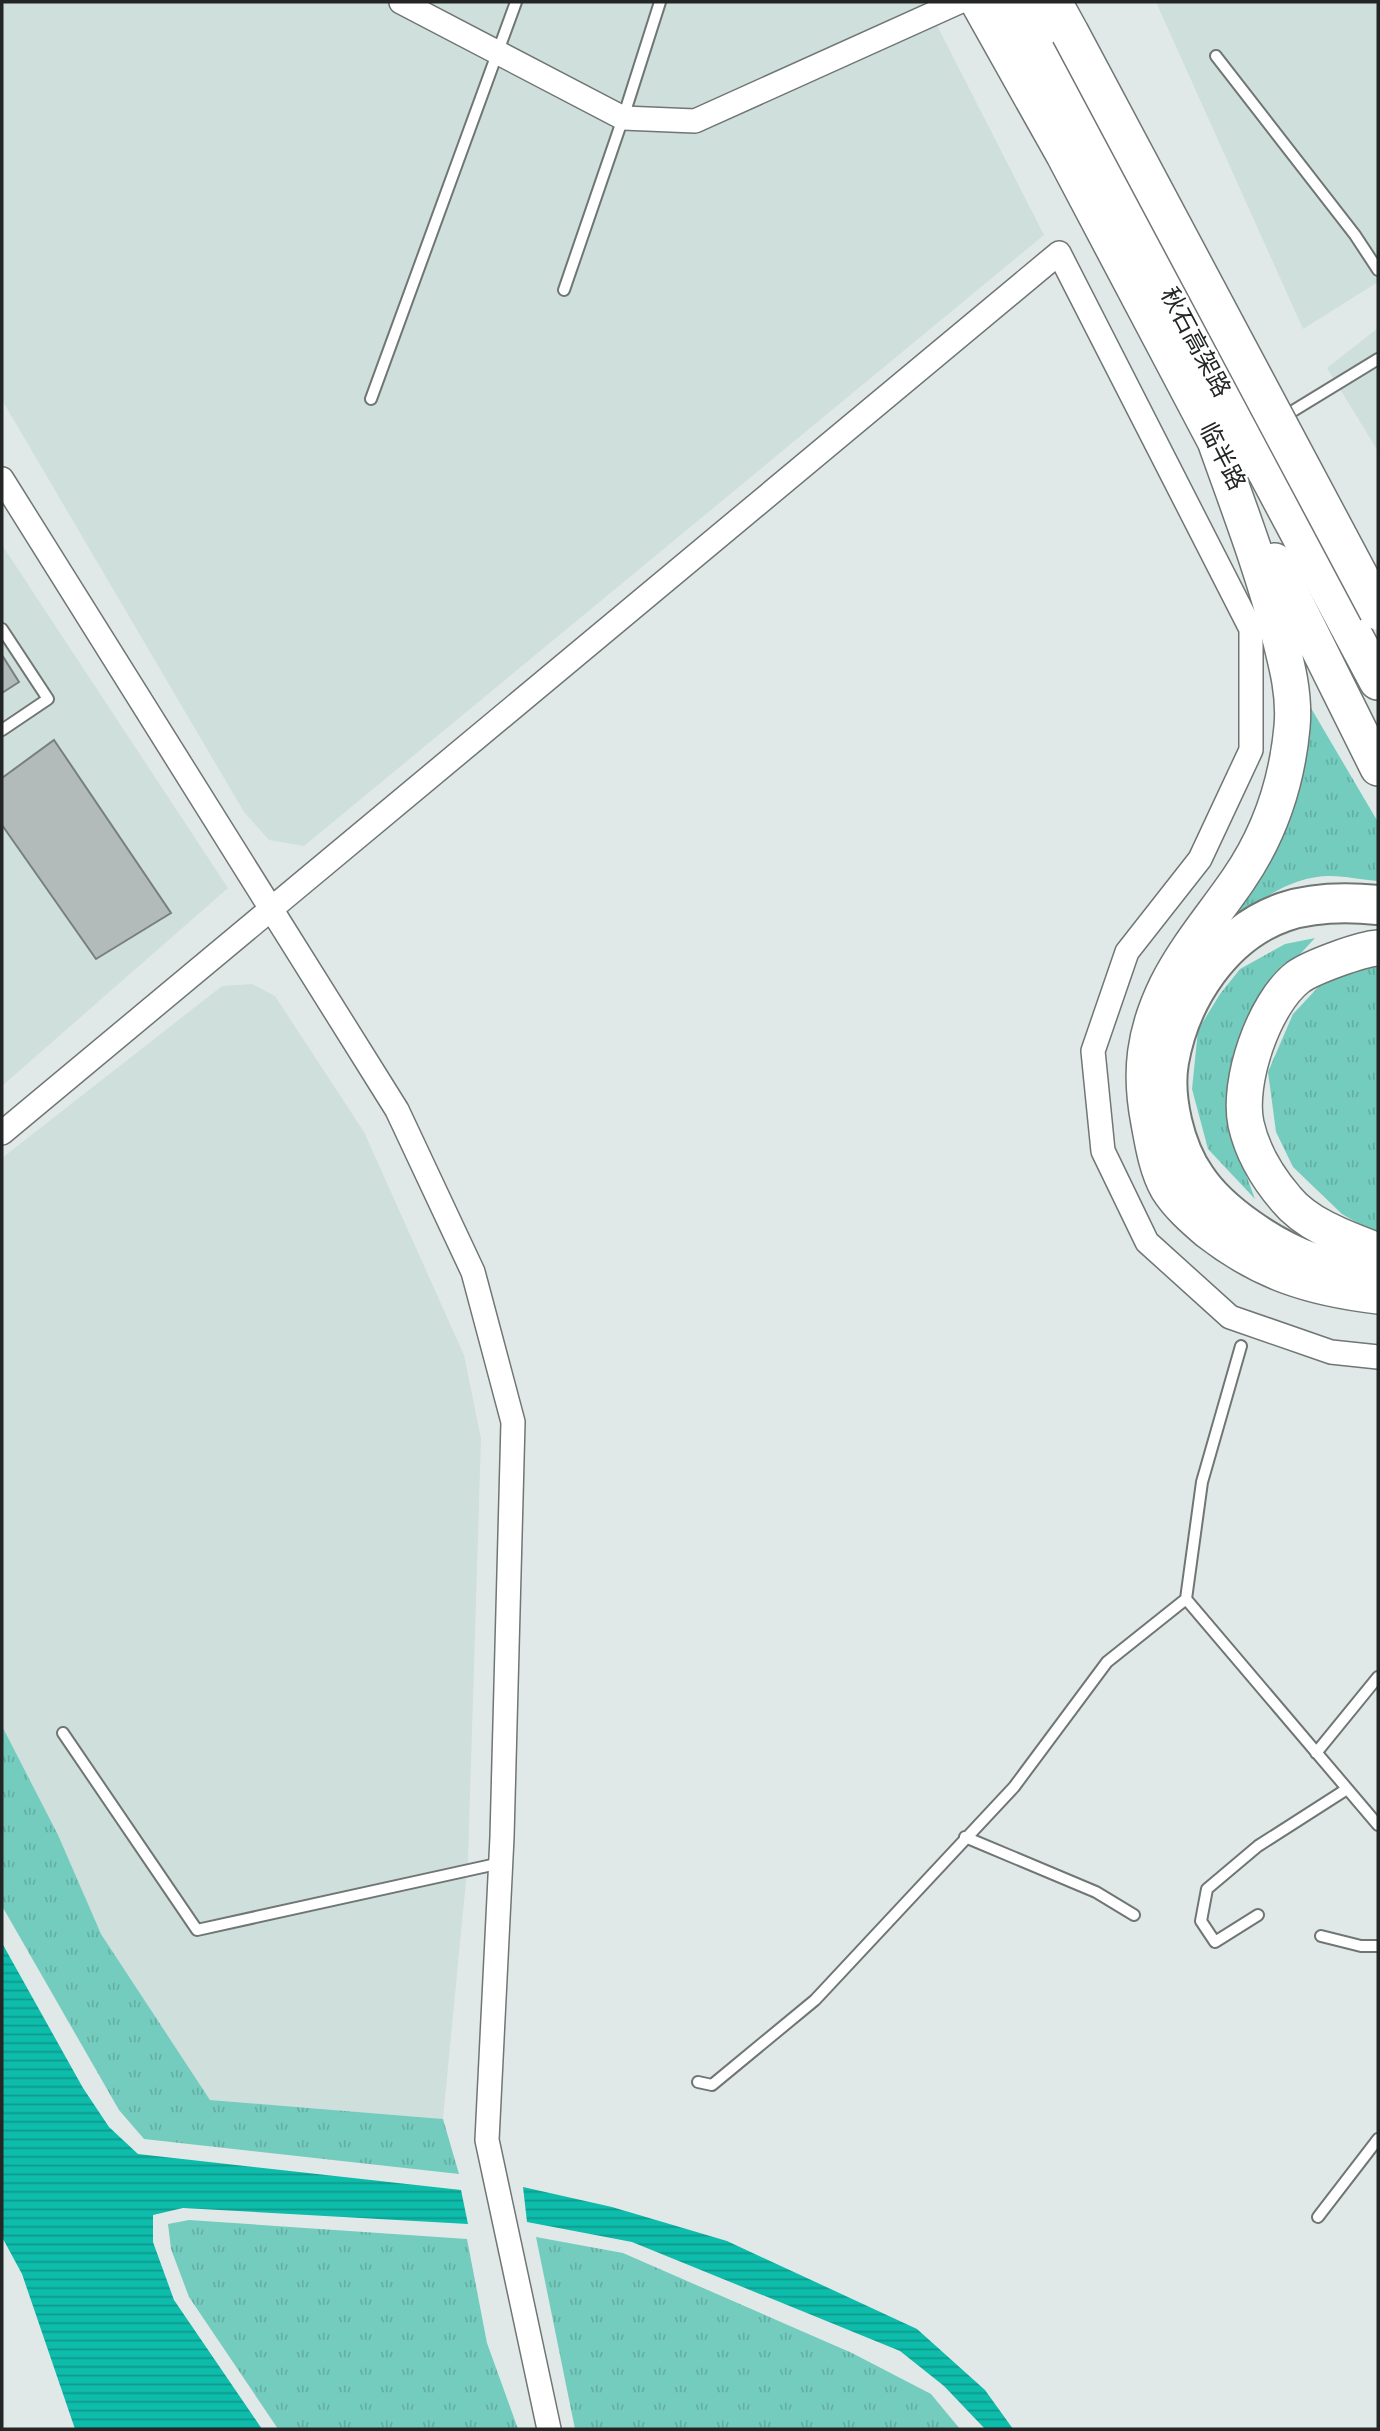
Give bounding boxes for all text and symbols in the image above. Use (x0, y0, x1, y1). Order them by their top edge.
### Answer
street label: 秋石高架路 (1156, 283, 1236, 401)
street label: 临半路 (1195, 418, 1251, 494)

